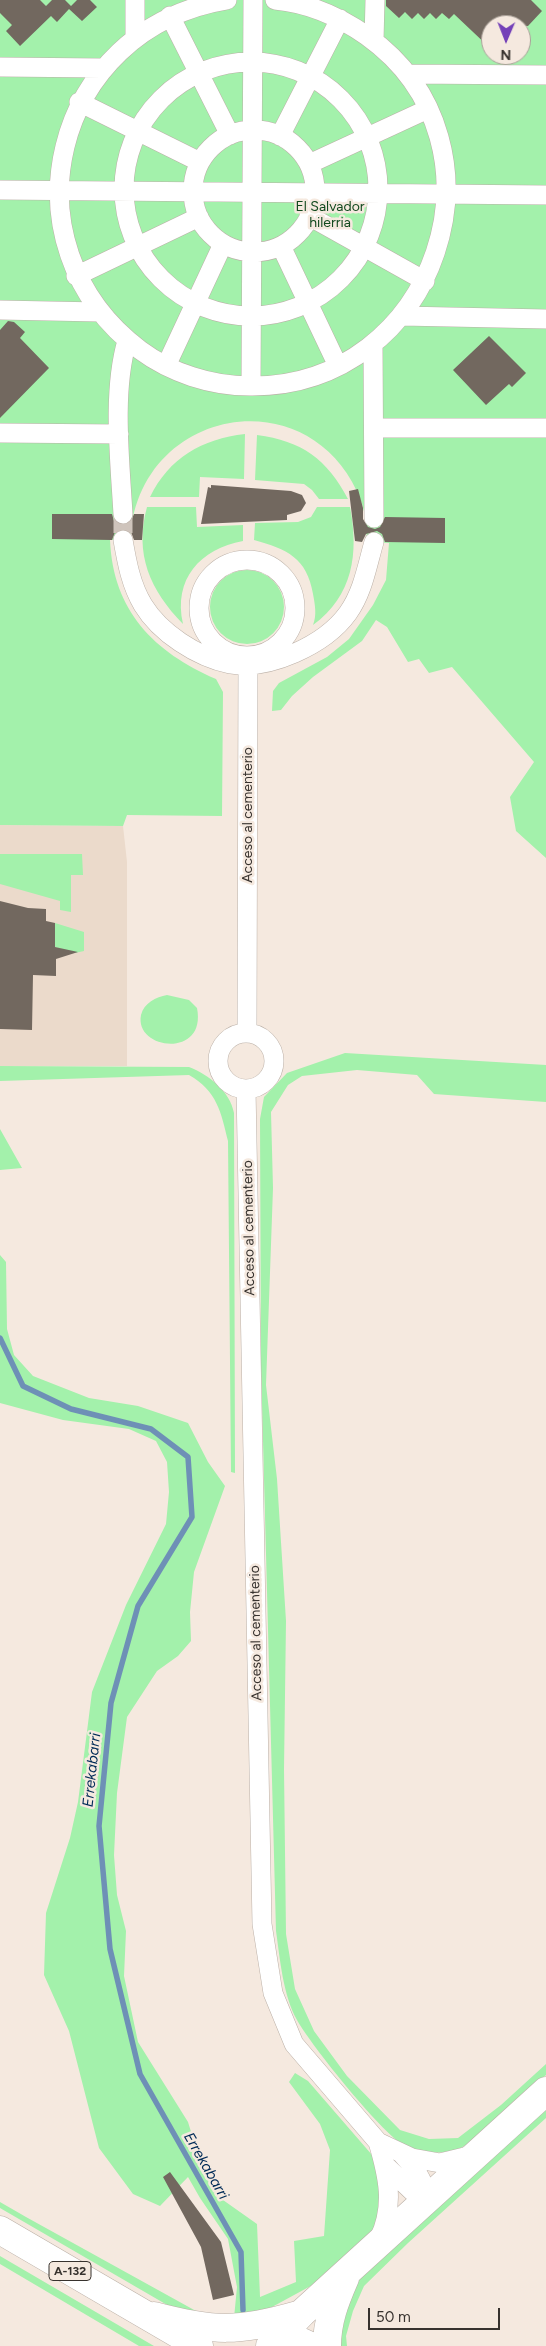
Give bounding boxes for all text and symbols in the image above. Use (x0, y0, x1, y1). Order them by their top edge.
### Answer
north arrow (481, 15, 531, 65)
text: N (500, 46, 511, 63)
park label: El Salvador hilerria (296, 199, 364, 232)
street label: Acceso al cementerio (240, 747, 256, 883)
street label: Acceso al cementerio (239, 1160, 259, 1296)
street label: Acceso al cementerio (246, 1565, 266, 1701)
water label: Errekabarri (79, 1732, 105, 1808)
water label: Errekabarri (180, 2129, 232, 2203)
road number: A-132 (49, 2262, 91, 2280)
scale bar (371, 2298, 504, 2330)
text: 50 m (376, 2308, 411, 2326)

